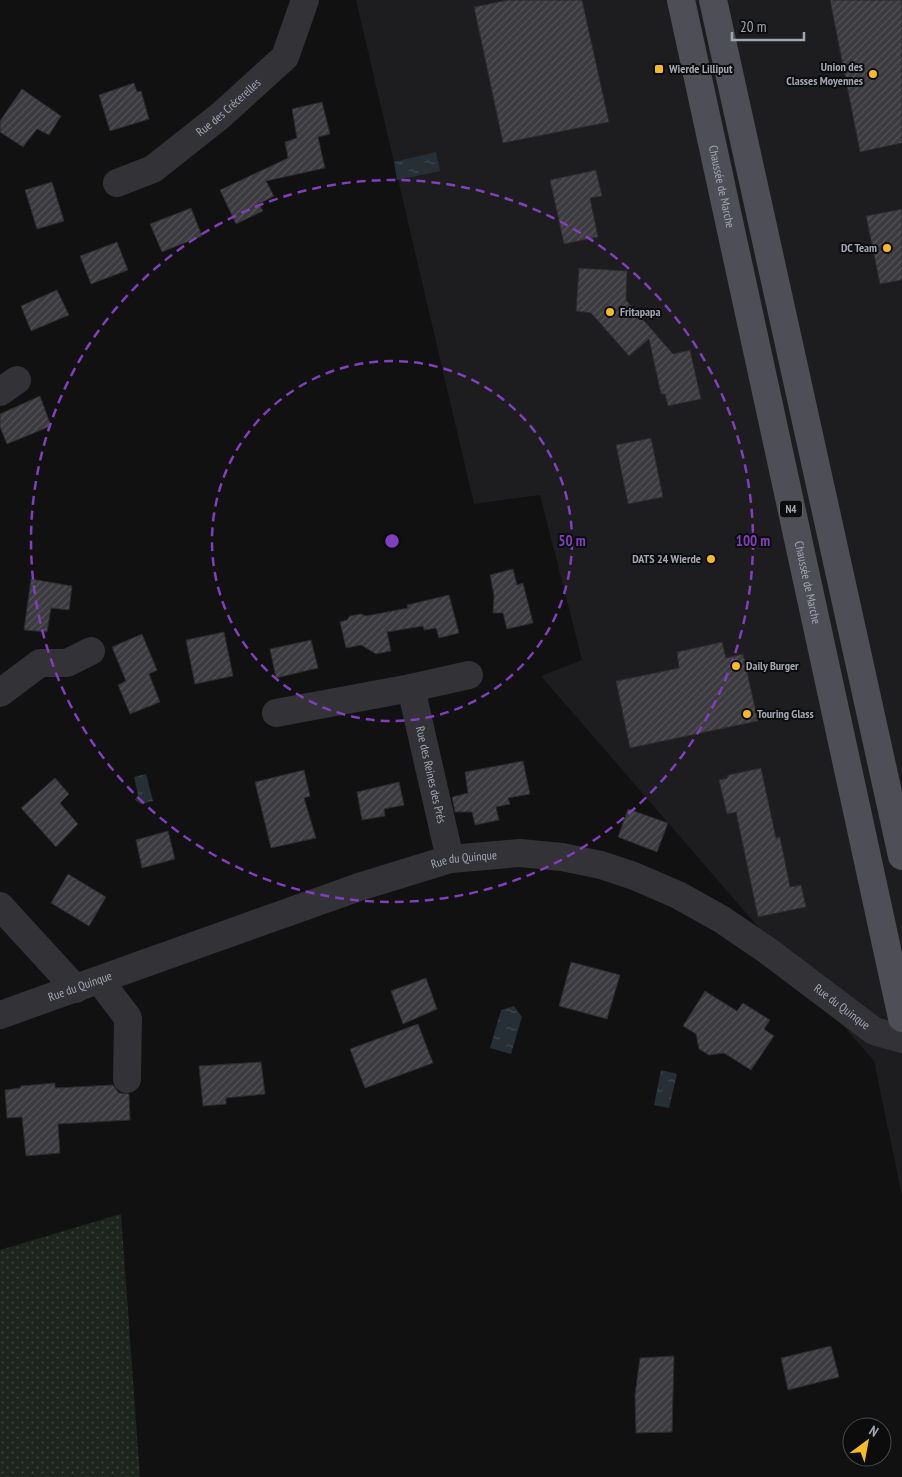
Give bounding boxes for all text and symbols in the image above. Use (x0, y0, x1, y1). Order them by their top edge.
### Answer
scale bar (732, 10, 804, 42)
text: 20 m (740, 17, 766, 36)
place label: Union des Classes Moyennes (786, 59, 863, 88)
place label: Wierde Lilliput (668, 61, 733, 76)
marker: Wierde Lilliput (653, 63, 665, 75)
marker: Union des Classes Moyennes (867, 68, 879, 80)
street label: Rue des Crécerelles (193, 75, 263, 139)
street label: Chaussée de Marche (706, 144, 738, 229)
place label: DC Team (841, 240, 877, 255)
marker: DC Team (881, 242, 893, 254)
place label: Fritapapa (620, 304, 660, 319)
marker: Fritapapa (604, 306, 616, 318)
road number: N4 (780, 500, 802, 518)
text: 50 m (558, 531, 586, 550)
text: 100 m (736, 531, 770, 550)
centre of rings (383, 532, 401, 550)
street label: Chaussée de Marche (792, 540, 824, 625)
place label: DATS 24 Wierde (632, 551, 701, 566)
marker: DATS 24 Wierde (705, 553, 717, 565)
place label: Daily Burger (746, 658, 799, 673)
marker: Daily Burger (730, 660, 742, 672)
place label: Touring Glass (757, 706, 814, 721)
marker: Touring Glass (741, 708, 753, 720)
street label: Rue des Reines des Prés (413, 725, 450, 825)
street label: Rue du Quinque (429, 847, 497, 871)
street label: Rue du Quinque (46, 968, 114, 1004)
street label: Rue du Quinque (811, 980, 873, 1032)
north arrow (842, 1417, 892, 1467)
text: N (866, 1421, 882, 1441)

